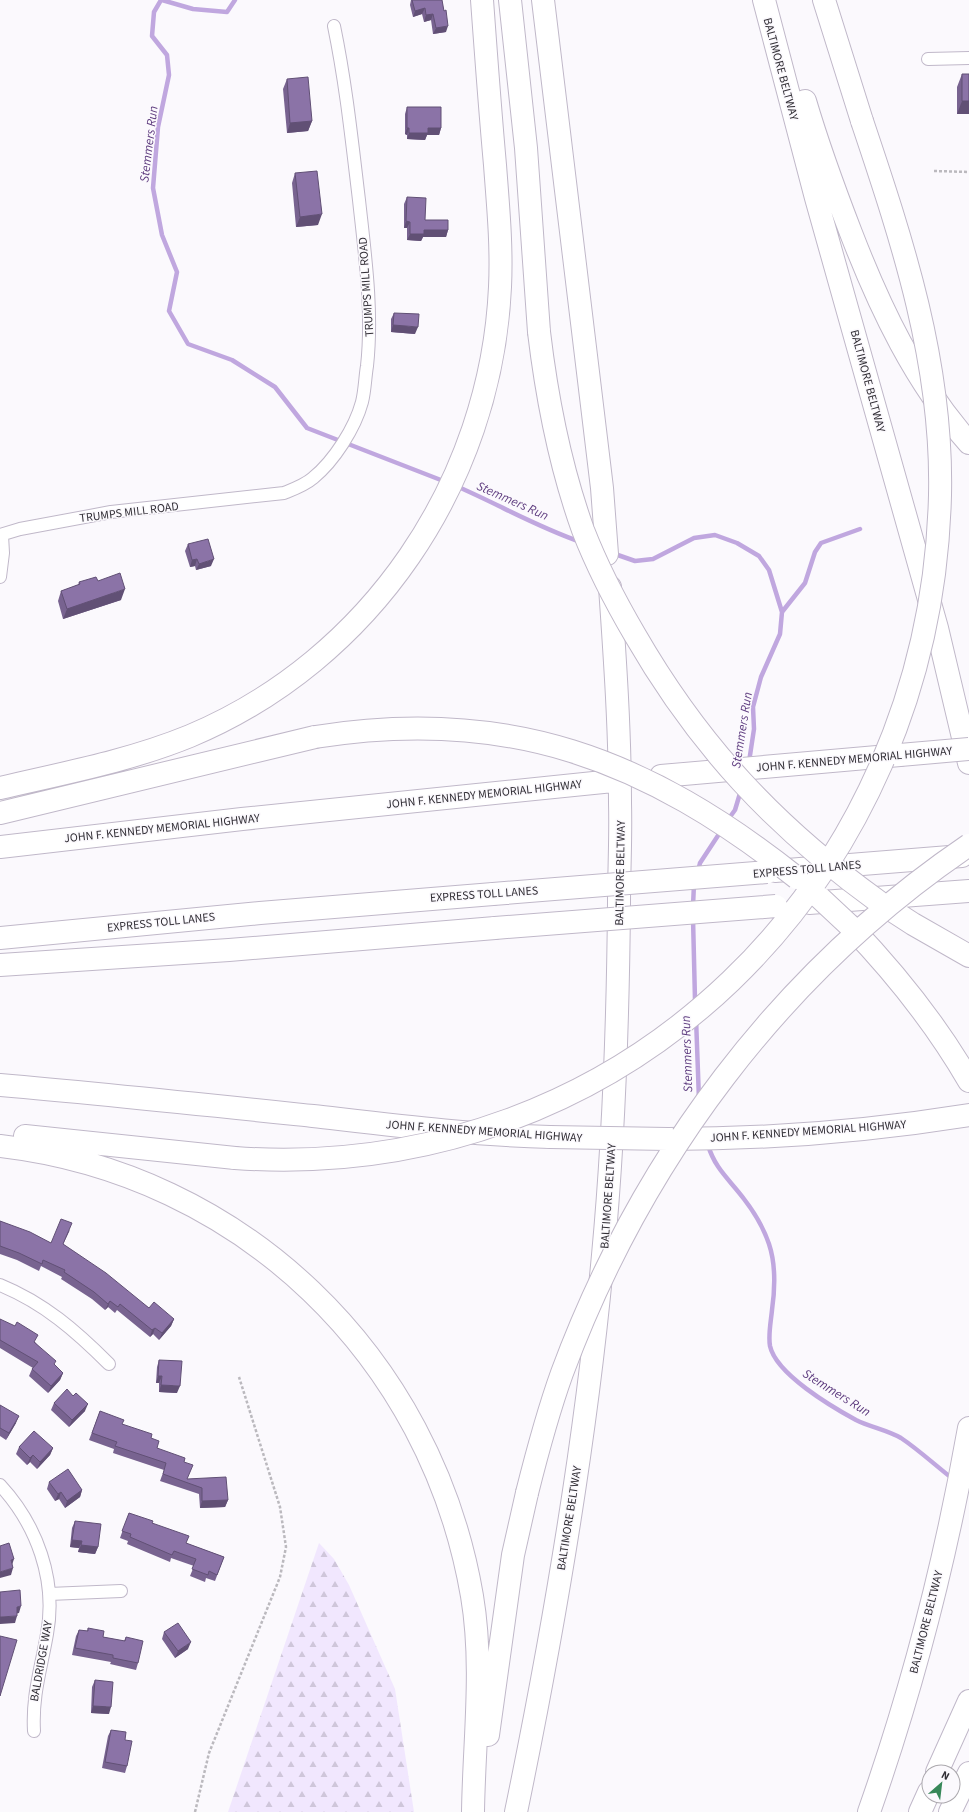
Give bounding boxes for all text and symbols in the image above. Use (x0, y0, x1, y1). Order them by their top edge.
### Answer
street label: BALTIMORE BELTWAY (759, 16, 802, 123)
water label: Stemmers Run (135, 105, 163, 183)
street label: TRUMPS MILL ROAD (355, 237, 378, 337)
street label: BALTIMORE BELTWAY (846, 328, 889, 435)
water label: Stemmers Run (474, 477, 552, 525)
street label: TRUMPS MILL ROAD (79, 498, 180, 527)
water label: Stemmers Run (727, 691, 757, 770)
street label: JOHN F. KENNEDY MEMORIAL HIGHWAY (755, 742, 953, 777)
street label: JOHN F. KENNEDY MEMORIAL HIGHWAY (385, 776, 583, 813)
street label: JOHN F. KENNEDY MEMORIAL HIGHWAY (63, 810, 261, 847)
street label: BALTIMORE BELTWAY (611, 820, 630, 926)
street label: EXPRESS TOLL LANES (752, 856, 862, 883)
street label: EXPRESS TOLL LANES (429, 882, 539, 907)
street label: EXPRESS TOLL LANES (106, 908, 216, 937)
water label: Stemmers Run (677, 1015, 697, 1093)
street label: JOHN F. KENNEDY MEMORIAL HIGHWAY (385, 1116, 583, 1147)
street label: JOHN F. KENNEDY MEMORIAL HIGHWAY (709, 1116, 907, 1147)
street label: BALTIMORE BELTWAY (596, 1143, 621, 1249)
water label: Stemmers Run (799, 1365, 874, 1421)
street label: BALTIMORE BELTWAY (553, 1464, 586, 1572)
street label: BALTIMORE BELTWAY (905, 1569, 948, 1675)
street label: BALDRIDGE WAY (26, 1619, 57, 1703)
north arrow (921, 1764, 961, 1804)
text: N (939, 1767, 952, 1784)

